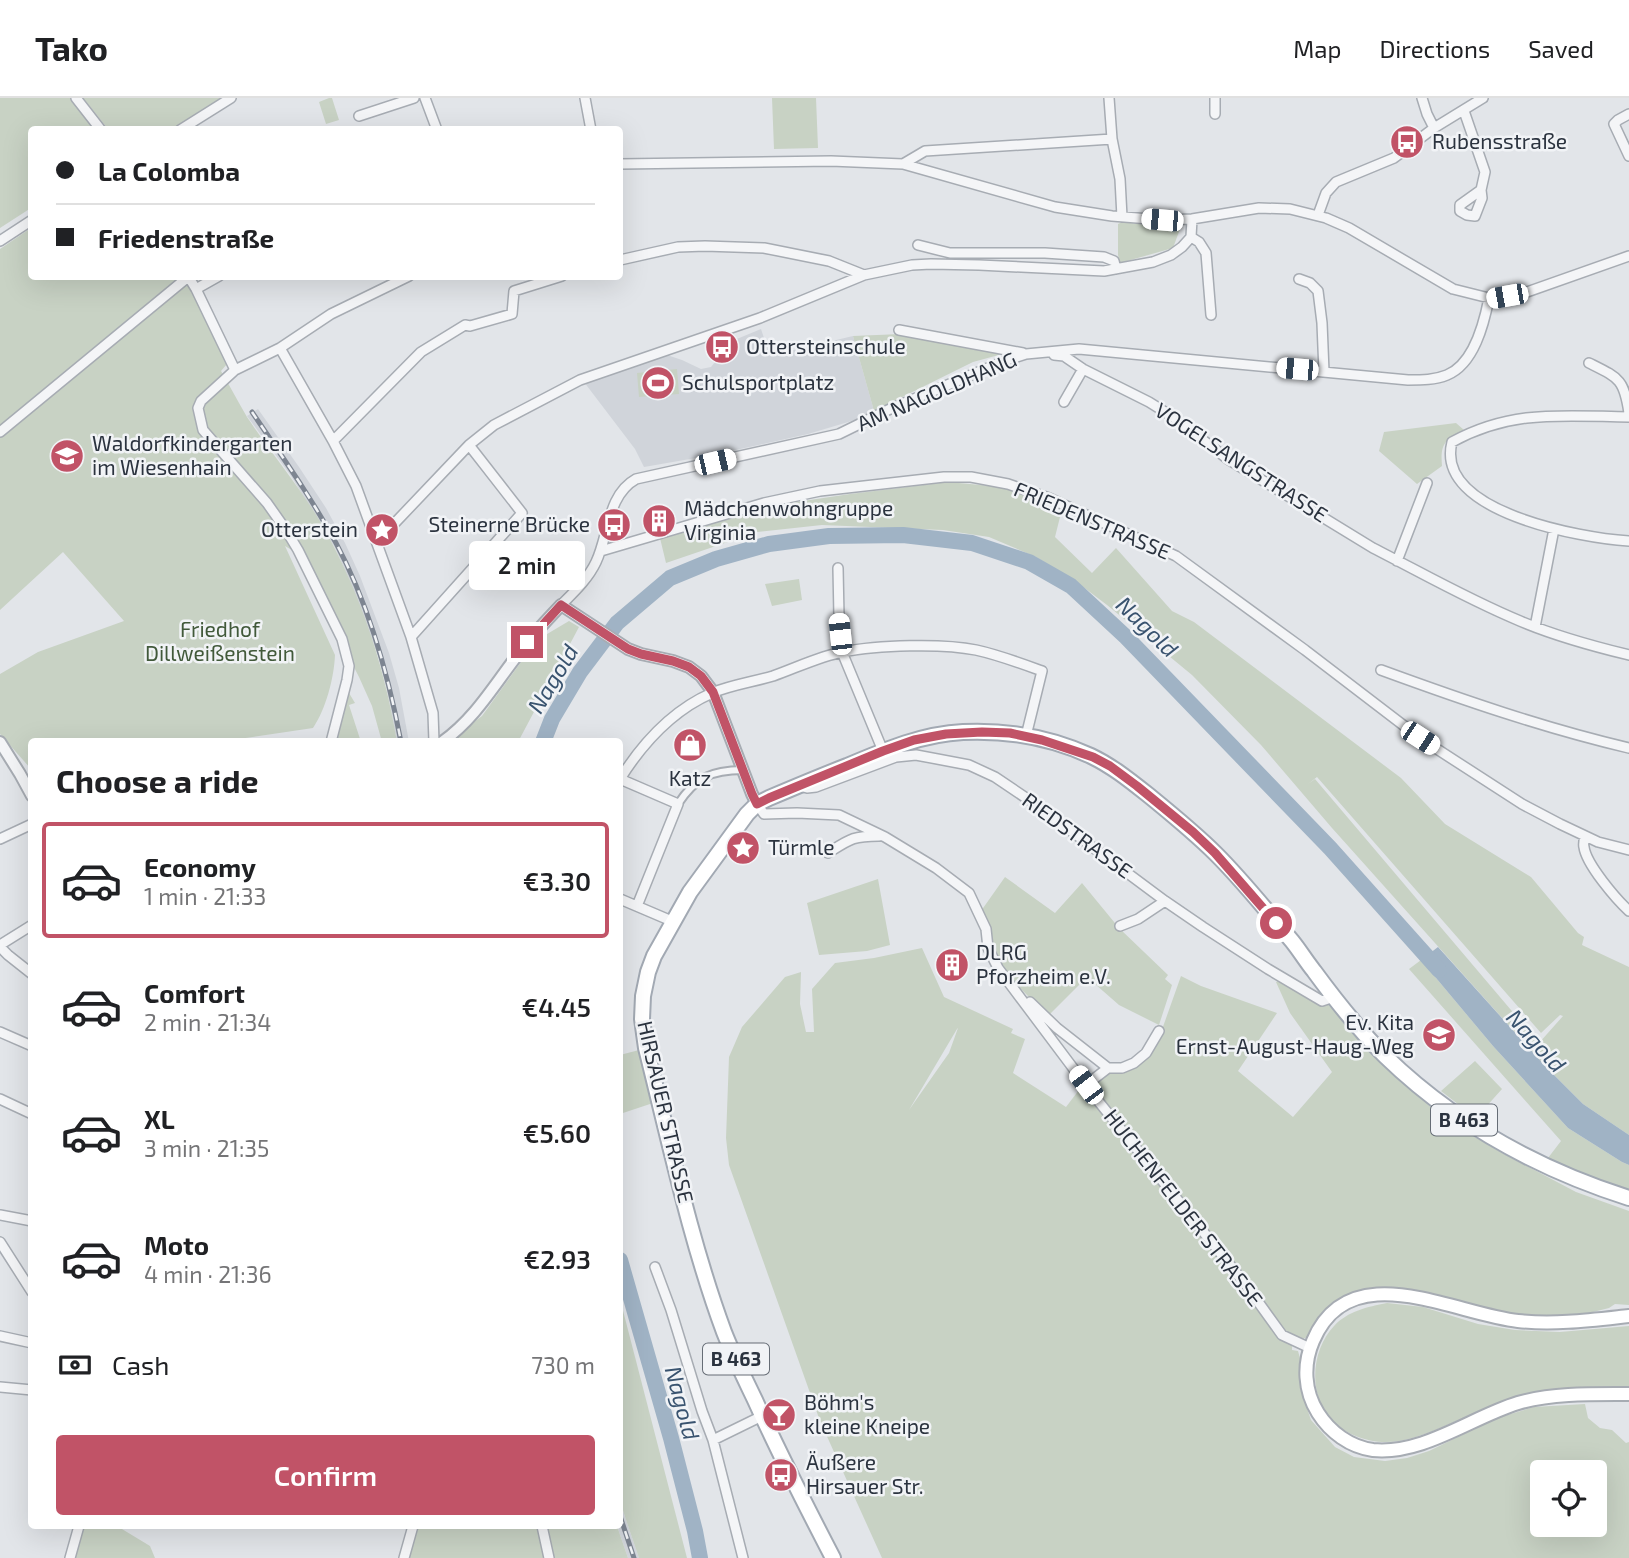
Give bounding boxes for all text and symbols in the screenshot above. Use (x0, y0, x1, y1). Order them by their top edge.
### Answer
text: Tako (35, 28, 108, 68)
text: Map (1293, 34, 1341, 63)
text: Directions (1379, 34, 1490, 63)
text: Saved (1528, 34, 1594, 63)
bus stop icon: Rubensstraße (1388, 123, 1426, 161)
place label: Rubensstraße (1432, 128, 1567, 153)
text: La Colomba (98, 155, 240, 186)
car (1141, 208, 1184, 232)
text: Friedenstraße (98, 222, 274, 253)
car (1485, 282, 1530, 310)
bus stop icon: Ottersteinschule (703, 328, 741, 366)
place label: Ottersteinschule (746, 333, 906, 358)
street label: AM NAGOLDHANG (853, 346, 1020, 436)
car (1276, 357, 1319, 381)
sports icon: Schulsportplatz (639, 364, 677, 402)
place label: Schulsportplatz (682, 369, 834, 394)
street label: VOGELSANGSTRASSE (1151, 397, 1333, 527)
place label: Waldorfkindergarten im Wiesenhain (92, 430, 293, 479)
school or university icon: Waldorfkindergarten im Wiesenhain (48, 437, 86, 475)
car (693, 447, 738, 477)
street label: FRIEDENSTRASSE (1011, 475, 1175, 564)
place label: Mädchenwohngruppe Virginia (684, 495, 893, 544)
building icon: Mädchenwohngruppe Virginia (640, 502, 678, 540)
bus stop icon: Steinerne Brücke (595, 506, 633, 544)
place icon: Otterstein (363, 511, 401, 549)
place label: Steinerne Brücke (428, 511, 590, 536)
place label: Otterstein (261, 516, 358, 541)
callout: 2 min (469, 540, 585, 589)
text: 2 min (498, 551, 556, 579)
water label: Nagold (1111, 590, 1185, 663)
car (828, 612, 853, 656)
park label: Friedhof Dillweißenstein (145, 616, 295, 665)
route end (511, 626, 543, 658)
water label: Nagold (521, 639, 584, 718)
car (1397, 718, 1444, 758)
shop icon: Katz (671, 726, 709, 764)
text: Choose a ride (56, 761, 259, 799)
place label: Katz (669, 765, 711, 790)
street label: RIEDSTRASSE (1018, 787, 1138, 883)
place icon: Türmle (724, 829, 762, 867)
place label: Türmle (768, 834, 835, 859)
icon: car (60, 849, 123, 912)
text: Economy (144, 851, 256, 882)
text: €3.30 (523, 865, 591, 896)
text: 1 min · 21:33 (144, 882, 266, 910)
route start (1260, 907, 1292, 939)
place label: DLRG Pforzheim e.V. (976, 939, 1111, 988)
building icon: DLRG Pforzheim e.V. (933, 946, 971, 984)
icon: car (60, 975, 123, 1038)
text: Comfort (144, 977, 245, 1008)
text: €4.45 (522, 991, 591, 1022)
water label: Nagold (1501, 1003, 1572, 1078)
text: 2 min · 21:34 (144, 1008, 271, 1036)
place label: Ev. Kita Ernst-August-Haug-Weg (1176, 1009, 1414, 1058)
school or university icon: Ev. Kita Ernst-August-Haug-Weg (1420, 1016, 1458, 1054)
street label: HIRSAUER STRASSE (633, 1018, 700, 1205)
car (1065, 1062, 1108, 1108)
icon: car (60, 1101, 123, 1164)
text: XL (144, 1103, 175, 1134)
street label: HUCHENFELDER STRASSE (1099, 1104, 1269, 1311)
road number: B 463 (1431, 1104, 1497, 1136)
text: €5.60 (523, 1117, 591, 1148)
text: 3 min · 21:35 (144, 1134, 269, 1162)
icon: car (60, 1227, 123, 1290)
text: Moto (144, 1229, 209, 1260)
text: €2.93 (524, 1243, 591, 1274)
text: 4 min · 21:36 (144, 1260, 272, 1288)
road number: B 463 (703, 1344, 769, 1374)
icon: cash (56, 1346, 94, 1384)
text: Cash (112, 1349, 169, 1380)
text: 730 m (531, 1351, 595, 1379)
water label: Nagold (660, 1363, 706, 1443)
place label: Böhm's kleine Kneipe (804, 1389, 930, 1438)
bar icon: Böhm's kleine Kneipe (760, 1396, 798, 1434)
button: Confirm (56, 1435, 595, 1515)
place label: Äußere Hirsauer Str. (806, 1449, 924, 1498)
bus stop icon: Äußere Hirsauer Str. (762, 1456, 800, 1494)
map controls (1530, 1460, 1607, 1537)
button: locate (1530, 1460, 1607, 1537)

